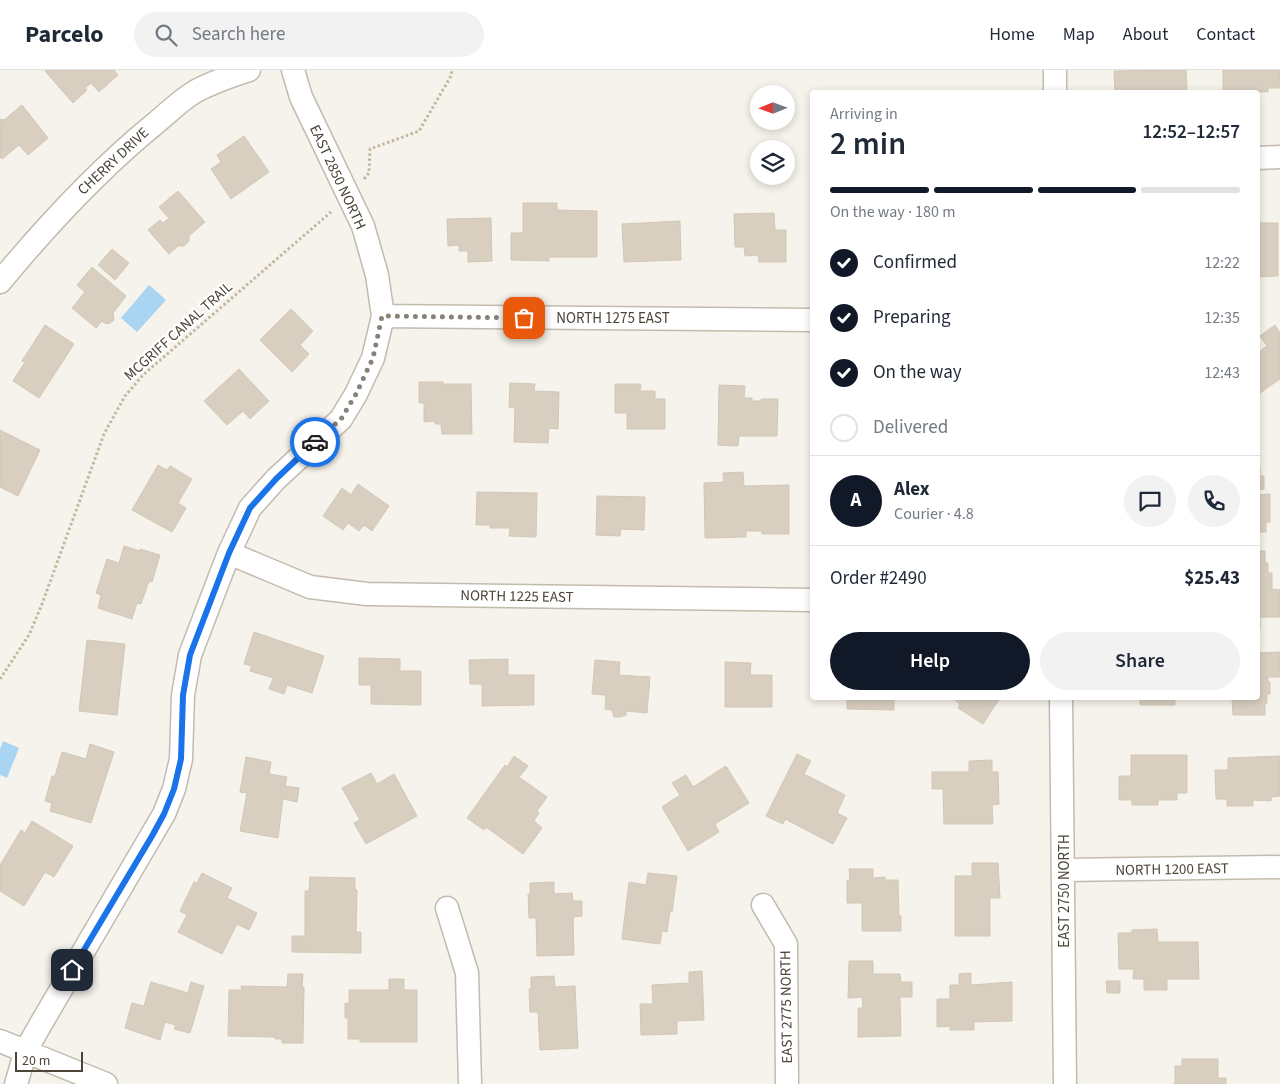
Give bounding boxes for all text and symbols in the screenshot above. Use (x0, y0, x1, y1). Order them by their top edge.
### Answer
search box (134, 12, 484, 57)
text: Parcelo (25, 17, 104, 52)
icon: search (152, 21, 180, 49)
text: Search here (192, 21, 285, 48)
text: Home (989, 22, 1035, 47)
text: Map (1063, 22, 1095, 47)
text: About (1123, 22, 1168, 47)
text: Contact (1196, 22, 1255, 47)
north arrow (750, 85, 795, 130)
map controls (750, 85, 795, 185)
text: Arriving in (830, 103, 898, 125)
text: 12:52–12:57 (1142, 119, 1240, 146)
street label: EAST 2850 NORTH (304, 121, 371, 233)
text: 2 min (830, 121, 906, 167)
street label: CHERRY DRIVE (73, 123, 154, 200)
button: layers (750, 140, 795, 185)
text: On the way · 180 m (830, 201, 955, 223)
icon: check (830, 249, 858, 277)
text: Confirmed (873, 249, 957, 276)
text: 12:22 (1204, 252, 1240, 274)
street label: MCGRIFF CANAL TRAIL (120, 277, 237, 386)
pin (503, 297, 545, 339)
icon: bag (510, 304, 538, 332)
icon: check (830, 304, 858, 332)
text: Preparing (873, 304, 951, 331)
text: 12:35 (1204, 307, 1240, 329)
street label: NORTH 1275 EAST (556, 308, 670, 329)
icon: check (830, 359, 858, 387)
text: On the way (873, 359, 962, 386)
text: 12:43 (1204, 362, 1240, 384)
text: Delivered (873, 414, 948, 441)
courier (290, 417, 340, 467)
icon: car (301, 428, 329, 456)
button: chat (1124, 475, 1176, 527)
button: phone (1188, 475, 1240, 527)
text: Alex (894, 476, 930, 503)
text: A (851, 487, 861, 514)
text: Courier · 4.8 (894, 503, 974, 525)
text: Order #2490 (830, 565, 927, 592)
text: $25.43 (1184, 565, 1240, 592)
street label: NORTH 1225 EAST (460, 585, 574, 608)
button: Help (830, 632, 1030, 690)
button: Share (1040, 632, 1240, 690)
street label: EAST 2750 NORTH (1054, 834, 1075, 948)
street label: NORTH 1200 EAST (1115, 858, 1229, 881)
pin (51, 949, 93, 991)
street label: EAST 2775 NORTH (775, 950, 798, 1064)
icon: home (58, 956, 86, 984)
scale bar (15, 1049, 82, 1072)
text: 20 m (22, 1051, 50, 1071)

